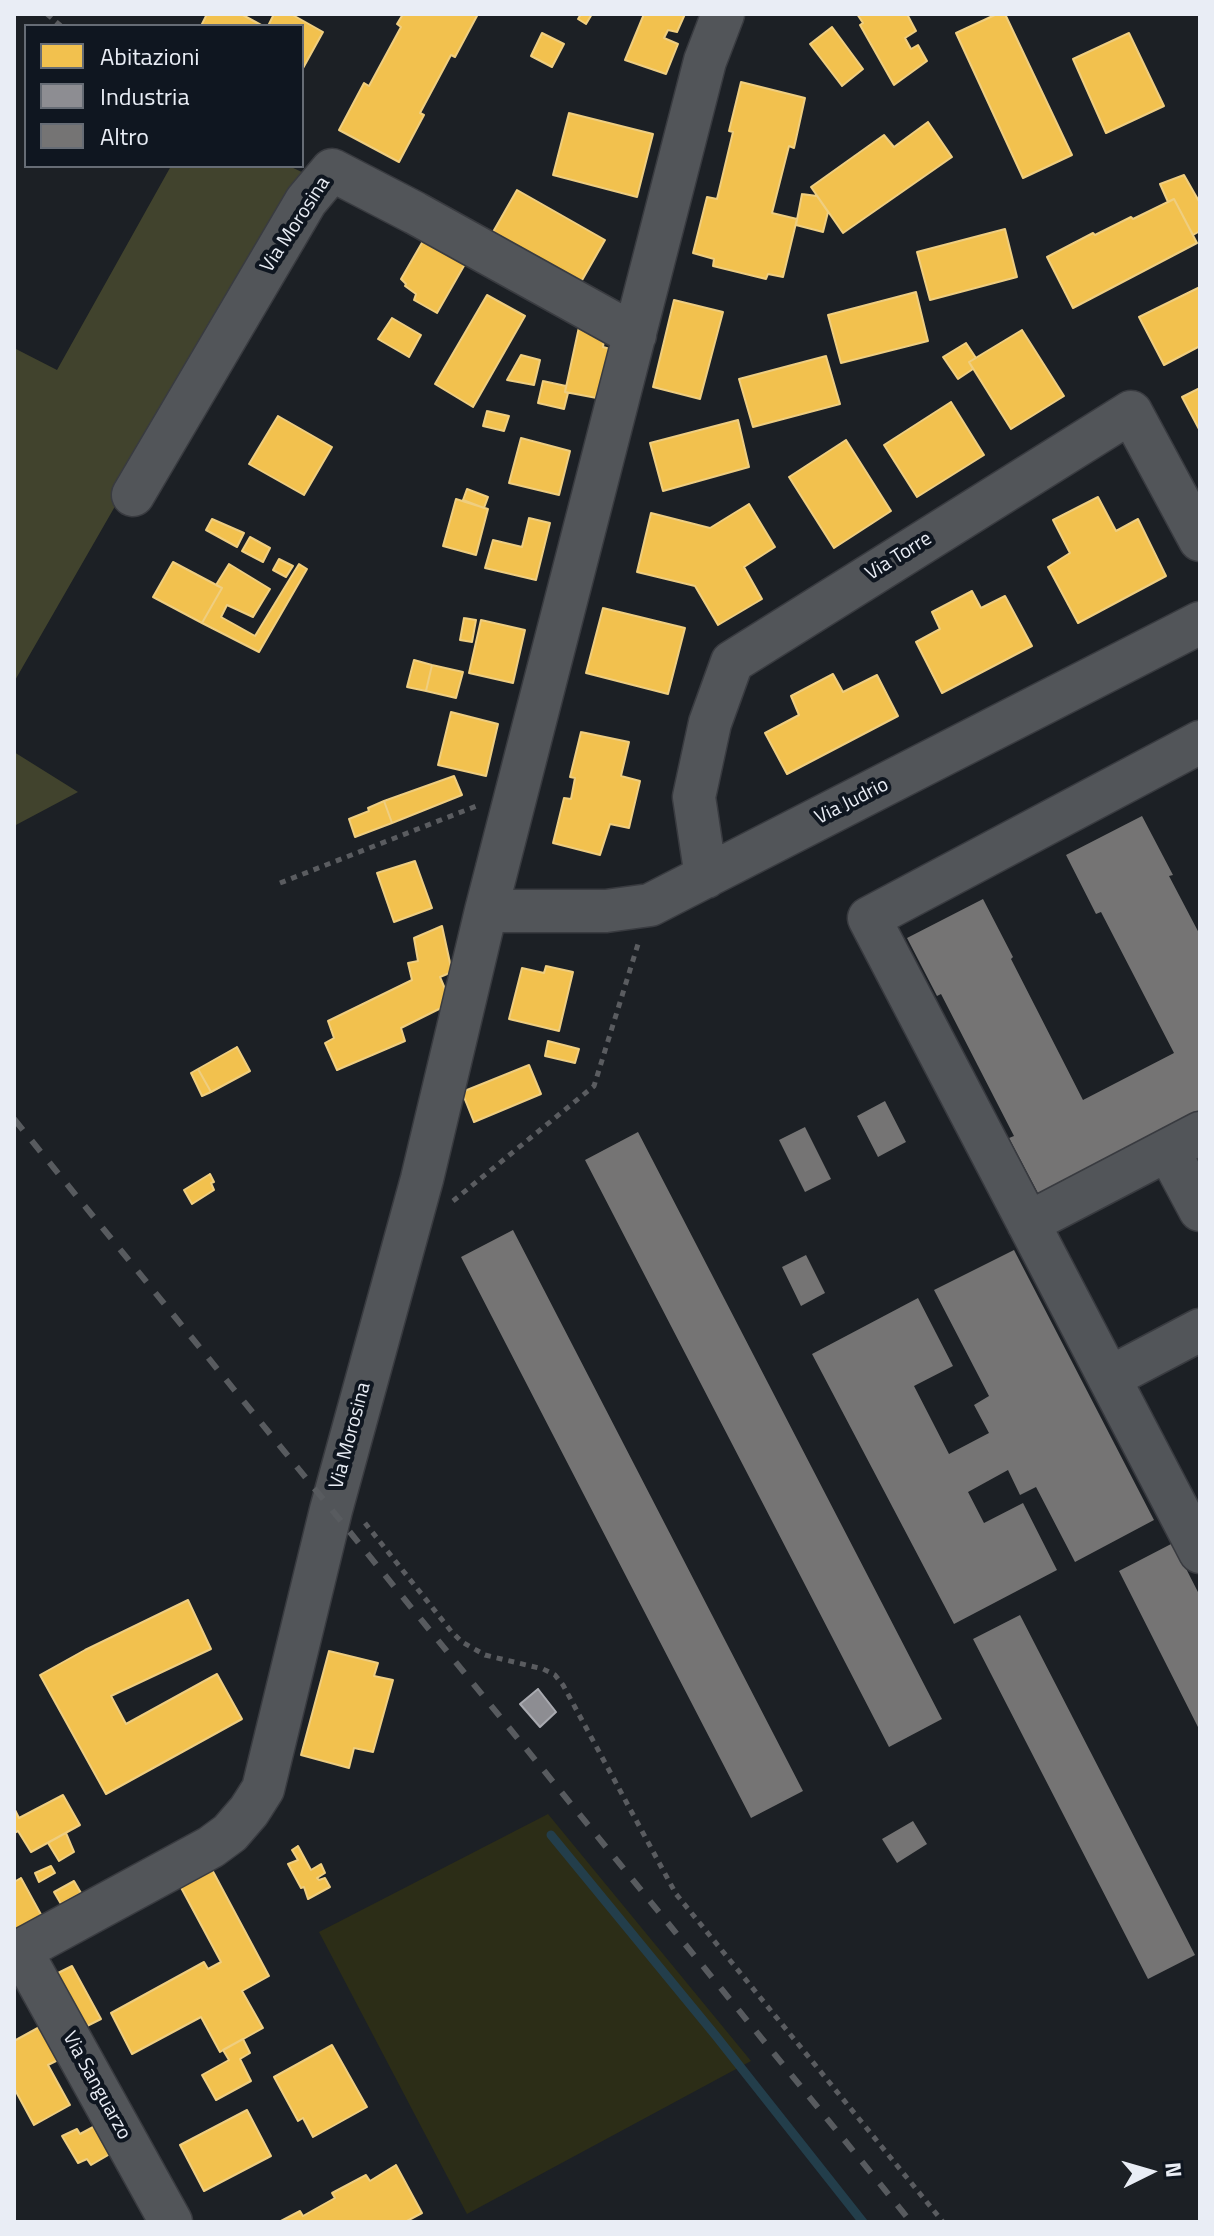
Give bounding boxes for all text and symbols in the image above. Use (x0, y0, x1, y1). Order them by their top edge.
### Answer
legend (24, 24, 304, 168)
text: Abitazioni (100, 38, 200, 74)
text: Industria (100, 78, 189, 114)
text: Altro (100, 118, 149, 154)
street label: Via Morosina (256, 173, 336, 277)
street label: Via Torre (862, 527, 936, 587)
street label: Via Judrio (811, 773, 893, 831)
street label: Via Morosina (325, 1380, 377, 1492)
street label: Via Sanguarzo (57, 2028, 135, 2144)
north arrow (1110, 2132, 1190, 2212)
text: N (1156, 2161, 1192, 2179)

